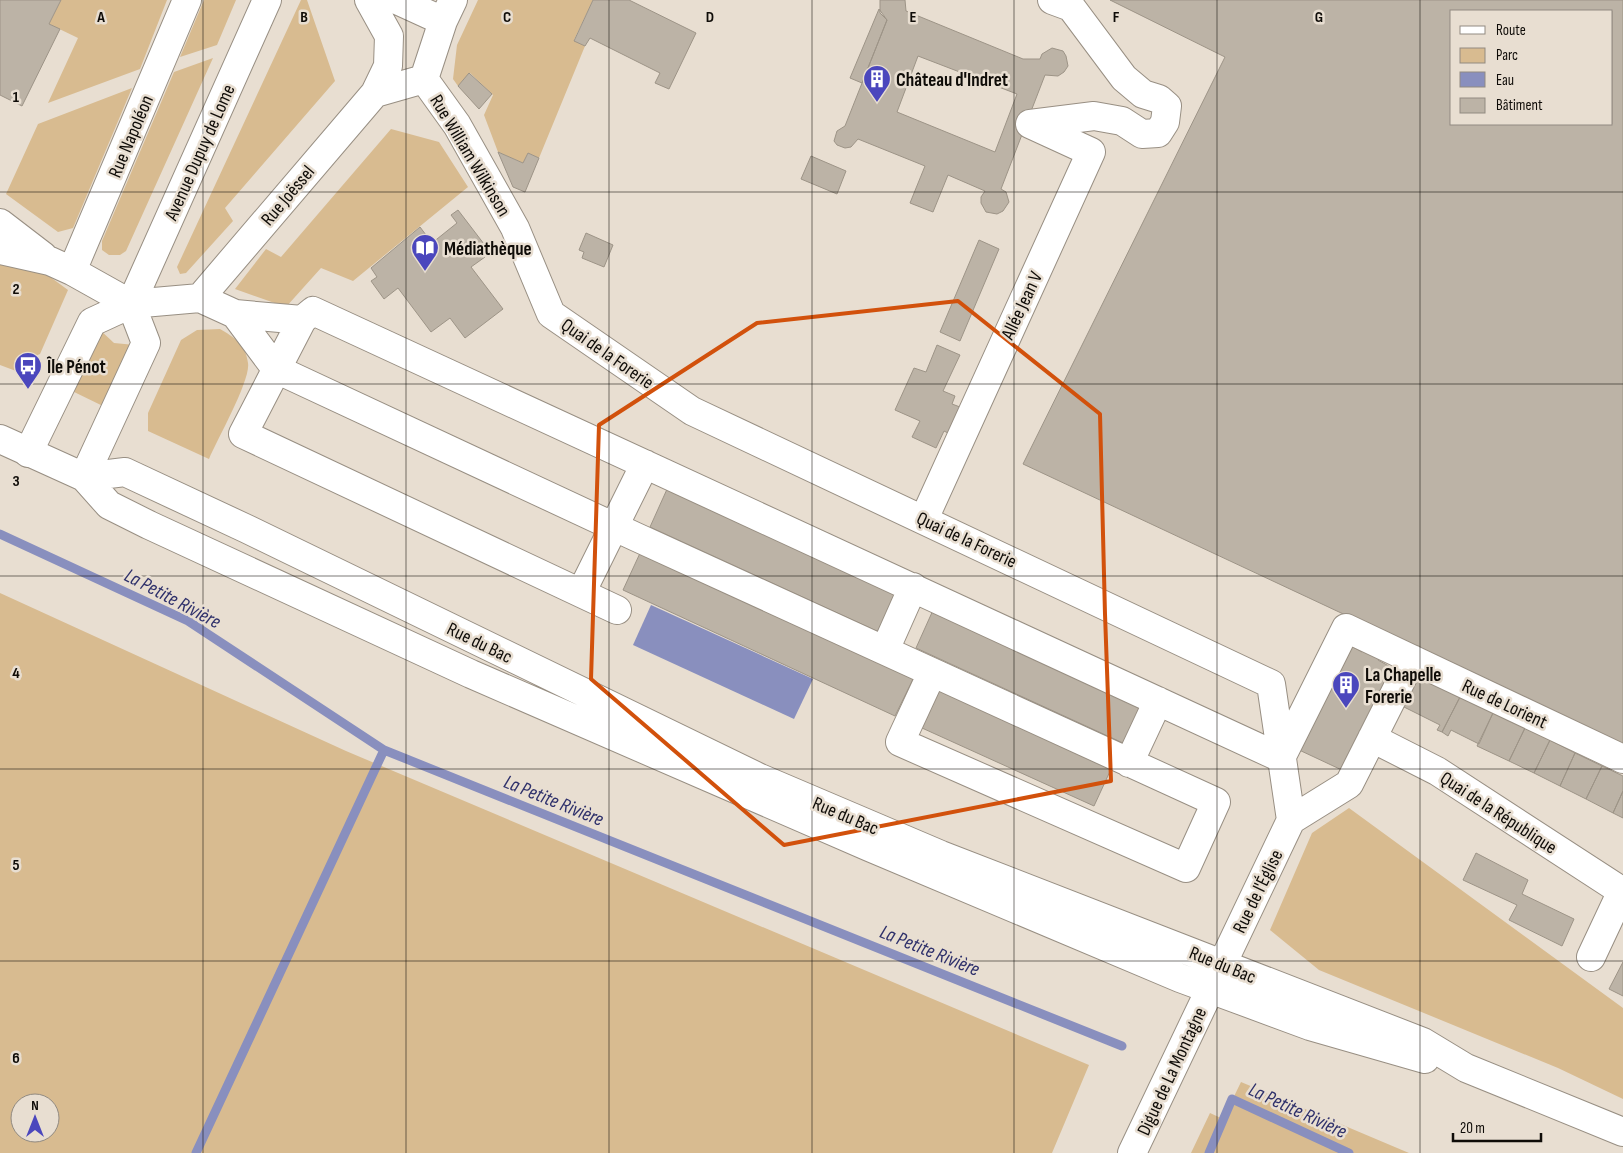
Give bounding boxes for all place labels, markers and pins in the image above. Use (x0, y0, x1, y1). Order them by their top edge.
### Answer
building icon: Château d'Indret (862, 64, 892, 103)
place label: Château d'Indret (896, 69, 1008, 92)
library icon: Médiathèque (410, 233, 440, 272)
place label: Médiathèque (444, 238, 532, 261)
bus stop icon: Île Pénot (13, 351, 43, 390)
place label: Île Pénot (46, 356, 106, 379)
place label: La Chapelle Forerie (1365, 664, 1441, 709)
building icon: La Chapelle Forerie (1331, 670, 1361, 709)

